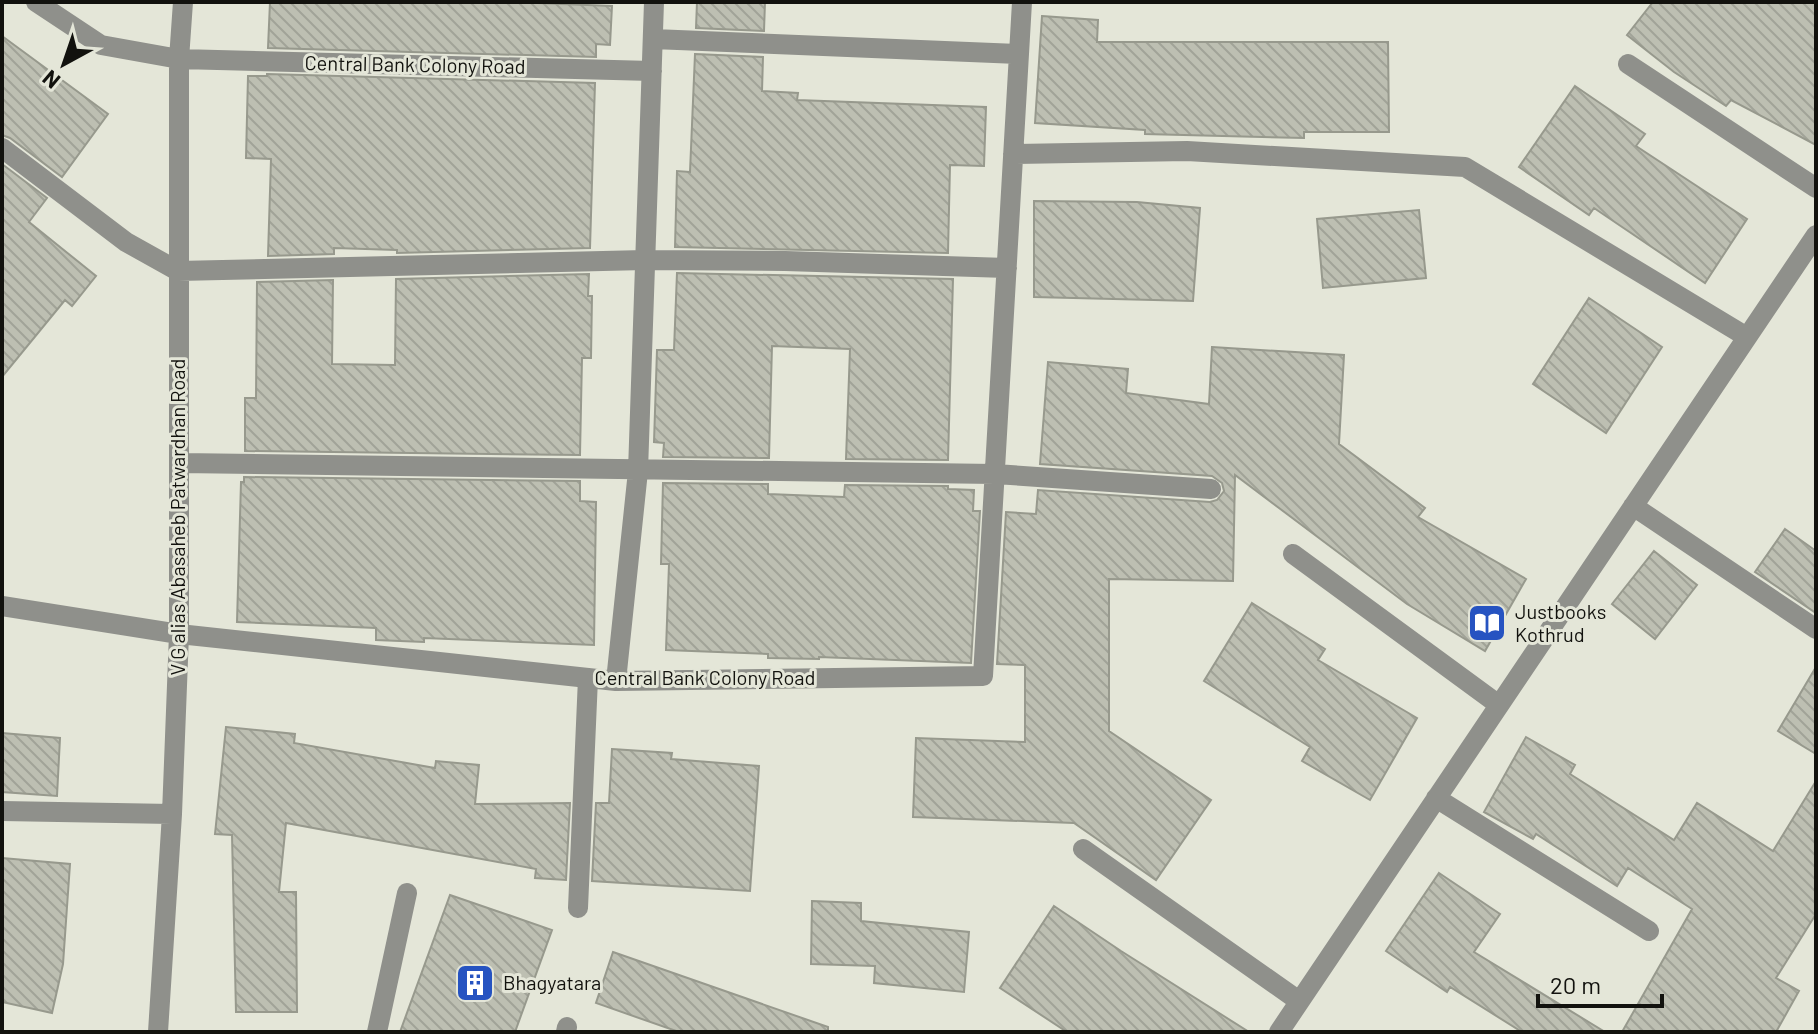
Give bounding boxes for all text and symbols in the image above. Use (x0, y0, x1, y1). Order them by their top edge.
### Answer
north arrow (24, 24, 104, 104)
street label: Central Bank Colony Road (304, 50, 526, 78)
text: N (37, 65, 64, 95)
street label: V G alias Abasaheb Patwardhan Road (165, 359, 189, 675)
place label: Justbooks Kothrud (1515, 599, 1606, 646)
library icon: Justbooks Kothrud (1466, 602, 1508, 644)
street label: Central Bank Colony Road (595, 665, 815, 689)
scale bar (1538, 958, 1662, 1008)
building icon: Bhagyatara (454, 962, 496, 1004)
place label: Bhagyatara (503, 970, 601, 994)
text: 20 m (1550, 970, 1601, 999)

